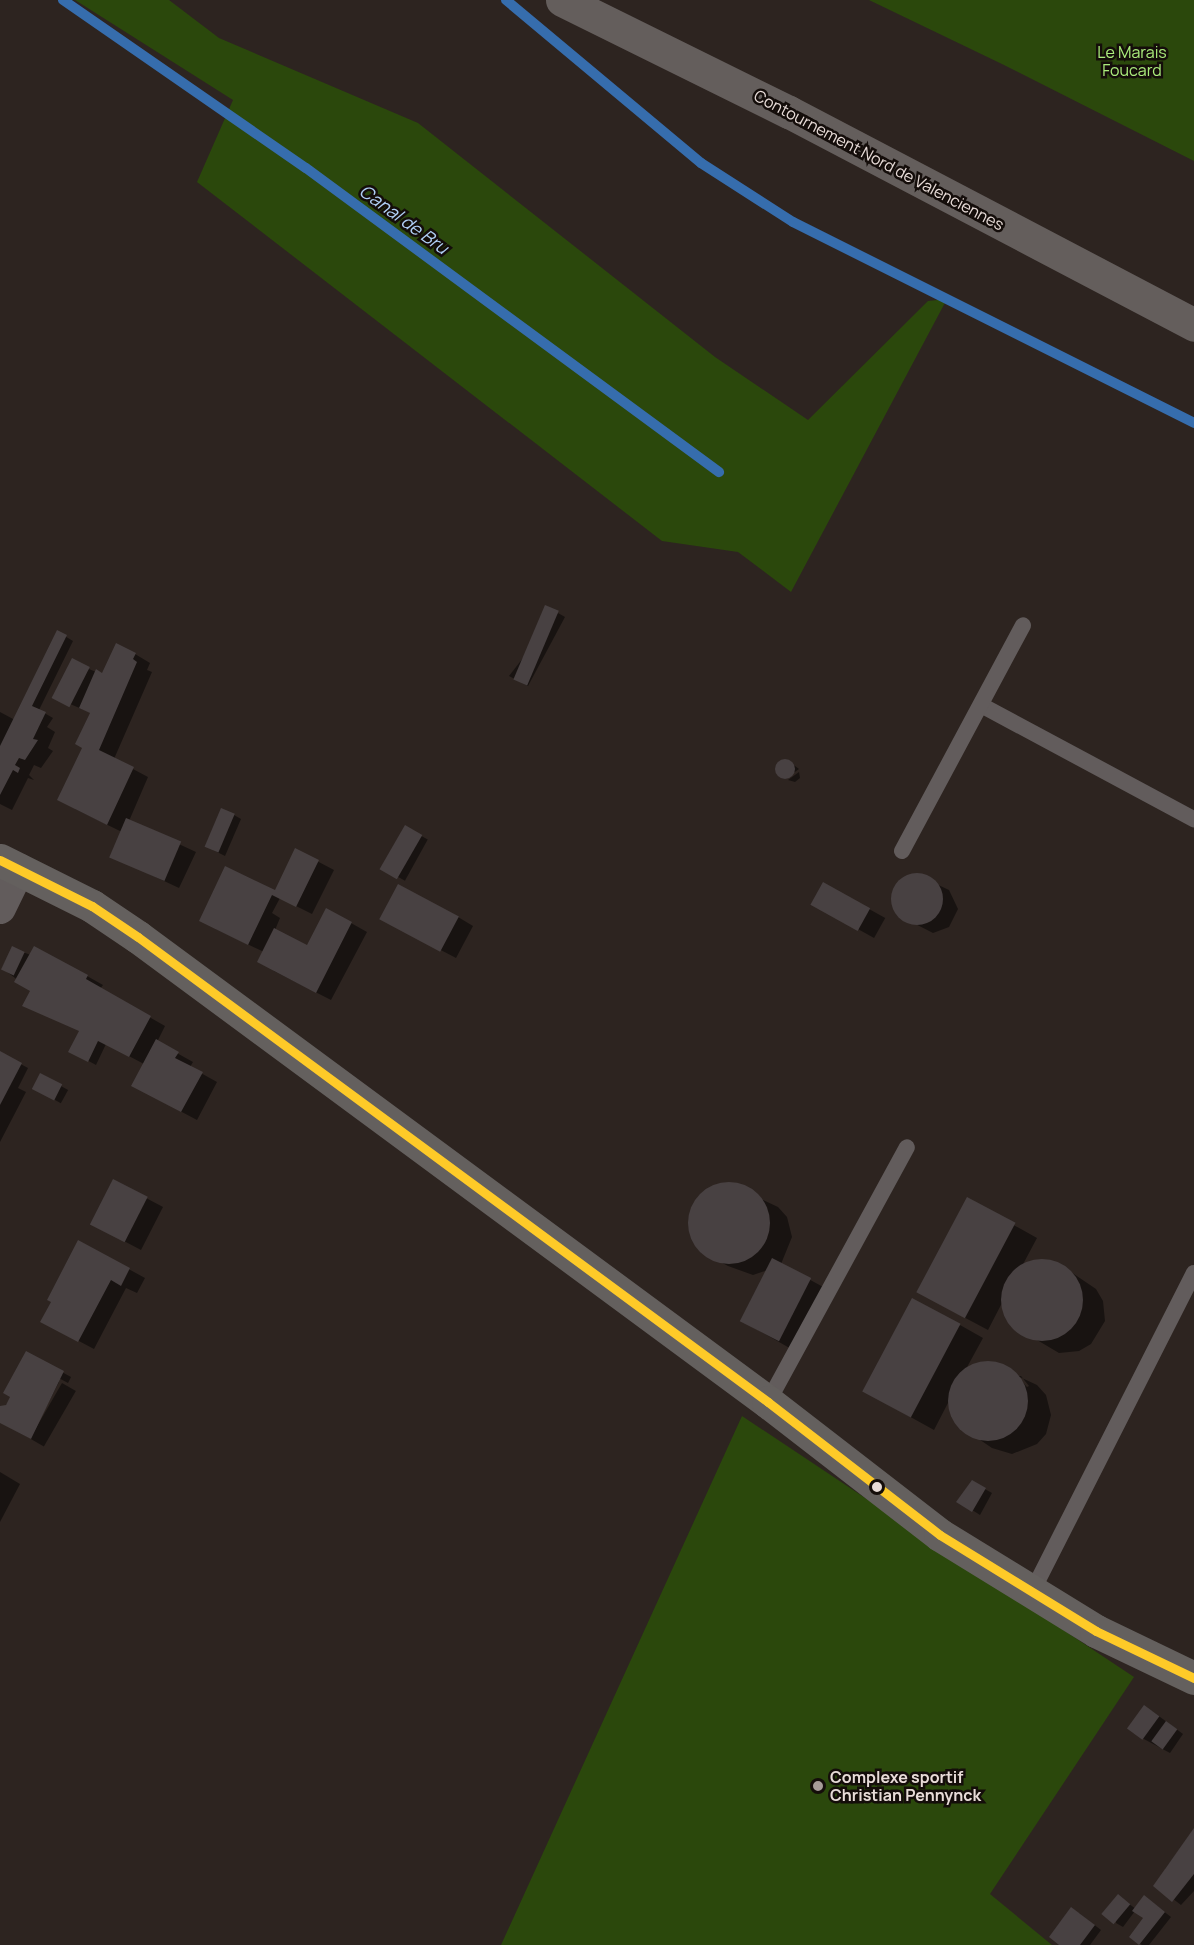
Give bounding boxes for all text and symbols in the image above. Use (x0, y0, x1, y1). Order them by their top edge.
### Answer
park label: Le Marais Foucard (1097, 42, 1167, 80)
street label: Contournement Nord de Valenciennes (751, 86, 1007, 234)
water label: Canal de Bru (355, 180, 453, 258)
unlabelled marker (871, 1481, 883, 1493)
place label: Complexe sportif Christian Pennynck (830, 1767, 981, 1805)
marker: Complexe sportif Christian Pennynck (811, 1779, 825, 1793)

